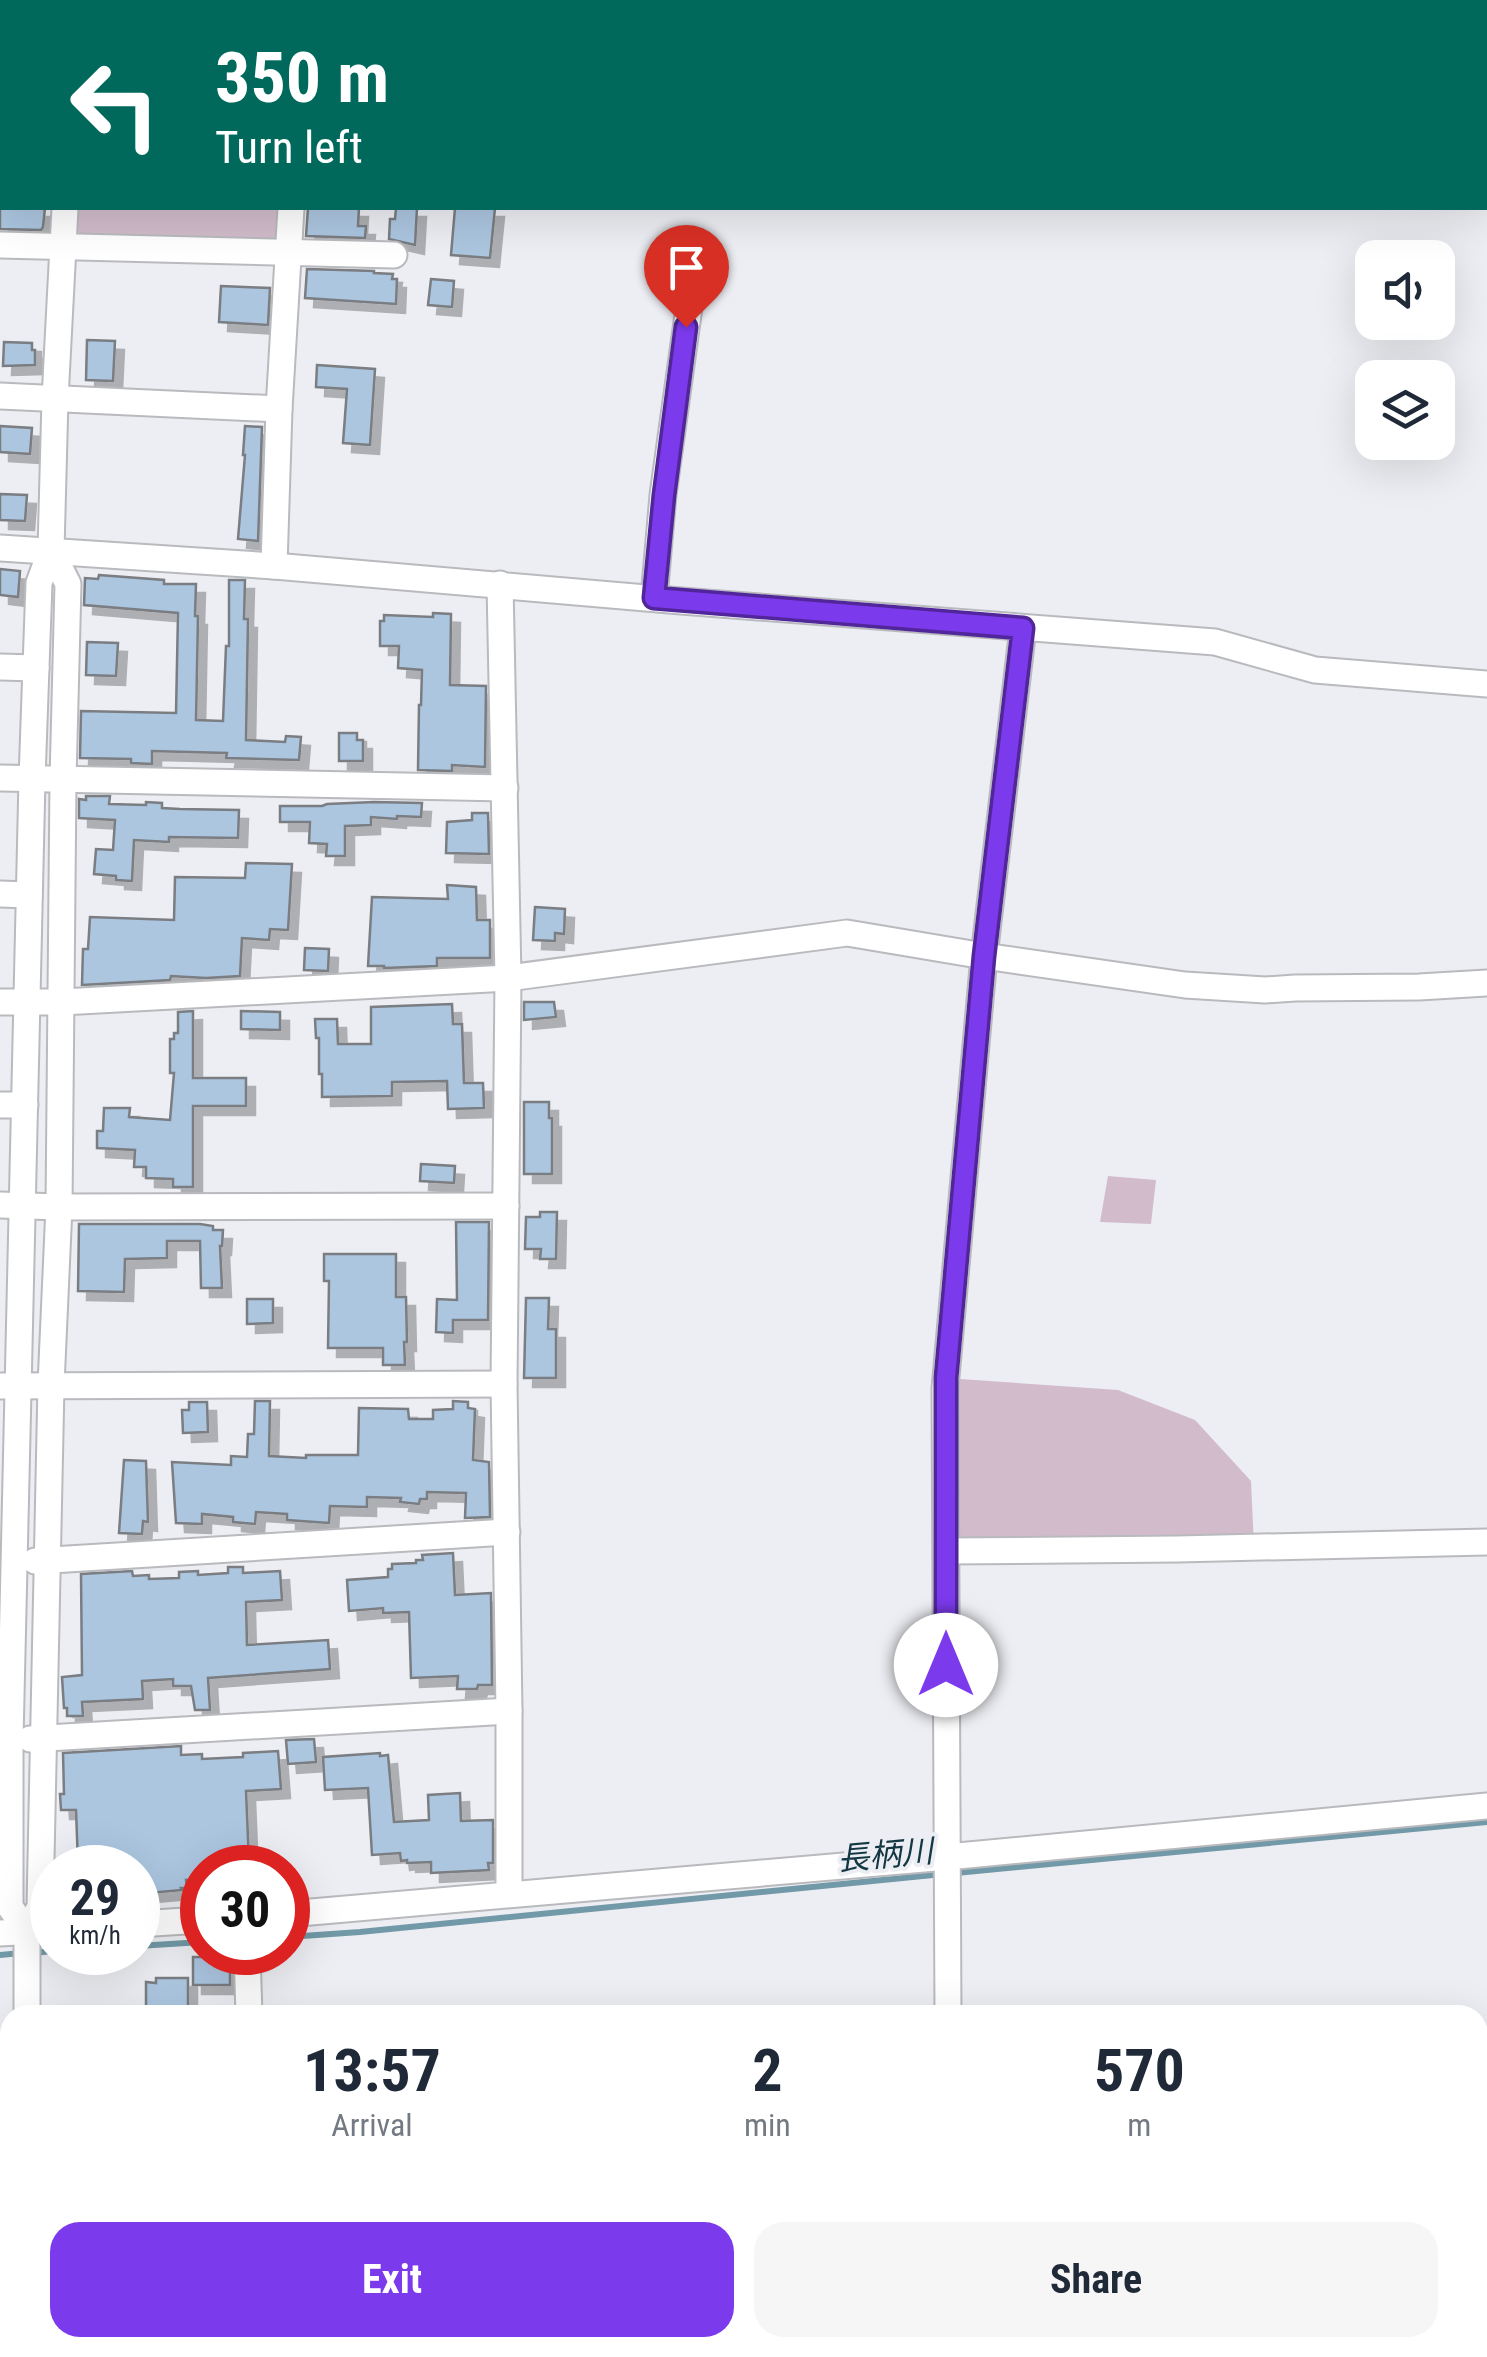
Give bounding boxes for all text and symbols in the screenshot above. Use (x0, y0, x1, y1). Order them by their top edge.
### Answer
text: 350 m (215, 37, 389, 119)
icon: left (50, 40, 180, 170)
text: Turn left (215, 121, 363, 174)
pin (644, 225, 729, 328)
icon: arrive (659, 240, 714, 295)
map controls (1355, 240, 1455, 460)
button: sound (1355, 240, 1455, 340)
button: layers (1355, 360, 1455, 460)
position arrow (894, 1613, 998, 1717)
water label: 長柄川 (836, 1832, 937, 1878)
speed limit sign: 30 (180, 1845, 310, 1975)
text: 29 (70, 1869, 120, 1927)
text: km/h (69, 1921, 121, 1950)
text: 13:57 (303, 2035, 441, 2106)
text: 2 (752, 2035, 783, 2106)
text: 570 (1094, 2035, 1185, 2106)
text: Arrival (331, 2106, 413, 2144)
text: min (744, 2106, 791, 2144)
text: m (1127, 2106, 1151, 2144)
button: Exit (50, 2222, 734, 2337)
button: Share (754, 2222, 1438, 2337)

